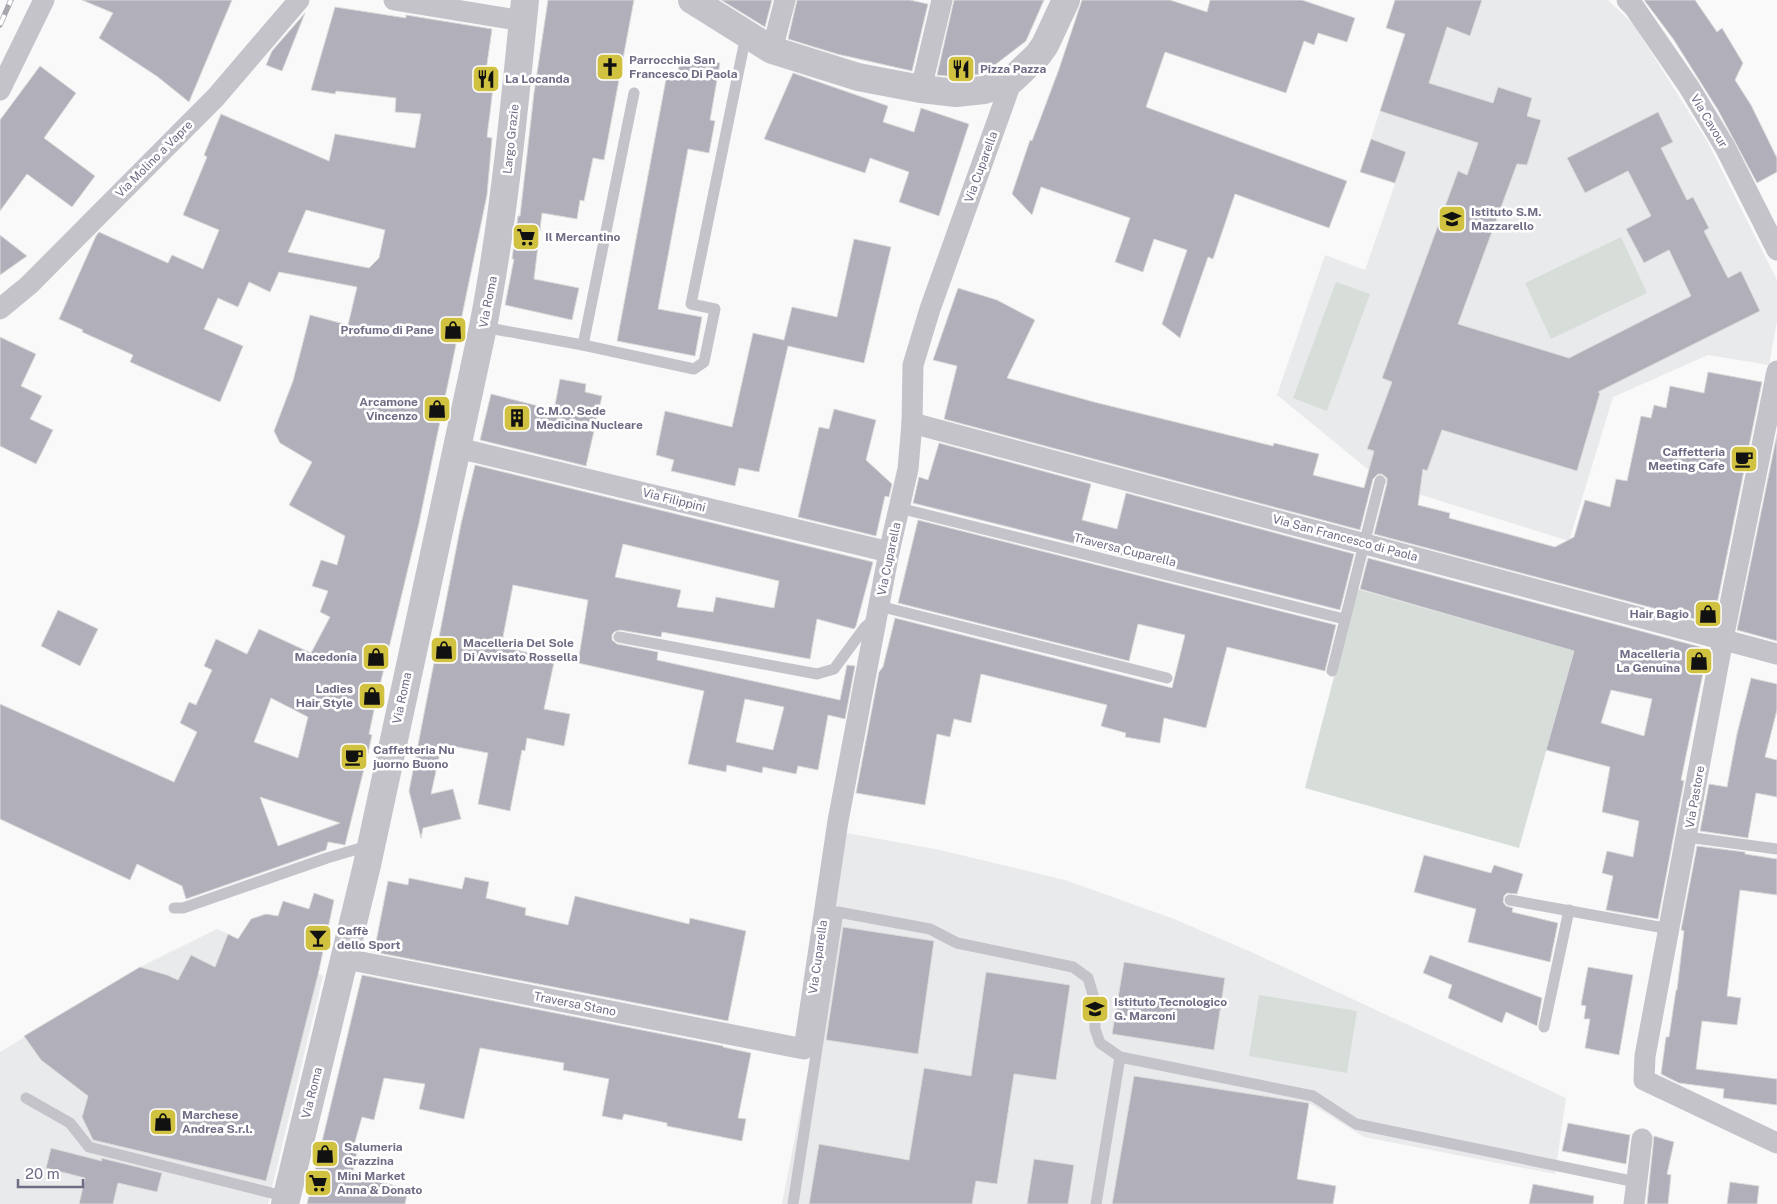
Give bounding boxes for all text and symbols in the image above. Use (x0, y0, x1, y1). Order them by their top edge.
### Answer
church icon: Parrocchia San Francesco Di Paola (595, 52, 625, 82)
place label: Parrocchia San Francesco Di Paola (629, 53, 738, 81)
restaurant icon: Pizza Pazza (946, 54, 976, 84)
place label: Pizza Pazza (980, 62, 1046, 76)
restaurant icon: La Locanda (471, 64, 501, 94)
place label: La Locanda (505, 72, 570, 86)
street label: Via Cavour (1688, 92, 1731, 150)
street label: Largo Grazie (500, 103, 522, 175)
street label: Via Molino a Vapre (113, 117, 196, 200)
street label: Via Cuparella (962, 130, 1000, 204)
school or university icon: Istituto S.M. Mazzarello (1437, 204, 1467, 234)
place label: Istituto S.M. Mazzarello (1471, 205, 1541, 233)
supermarket icon: Il Mercantino (511, 222, 541, 252)
place label: Il Mercantino (545, 230, 621, 244)
street label: Via Roma (476, 275, 500, 329)
shop icon: Profumo di Pane (438, 315, 468, 345)
place label: Profumo di Pane (341, 323, 434, 337)
shop icon: Arcamone Vincenzo (422, 394, 452, 424)
place label: Arcamone Vincenzo (359, 395, 418, 423)
building icon: C.M.O. Sede Medicina Nucleare (502, 403, 532, 433)
place label: C.M.O. Sede Medicina Nucleare (536, 404, 643, 432)
cafe icon: Caffetteria Meeting Cafe (1729, 444, 1759, 474)
place label: Caffetteria Meeting Cafe (1648, 445, 1725, 473)
street label: Via Filippini (641, 485, 707, 515)
street label: Via San Francesco di Paola (1271, 512, 1419, 564)
street label: Via Cuparella (874, 521, 904, 597)
street label: Traversa Cuparella (1072, 531, 1178, 569)
shop icon: Hair Bagio (1693, 599, 1723, 629)
place label: Hair Bagio (1629, 607, 1689, 621)
shop icon: Macelleria Del Sole Di Avvisato Rossella (429, 635, 459, 665)
place label: Macelleria Del Sole Di Avvisato Rossella (463, 636, 578, 664)
shop icon: Macedonia (361, 642, 391, 672)
shop icon: Macelleria La Genuina (1684, 646, 1714, 676)
place label: Macelleria La Genuina (1616, 647, 1680, 675)
place label: Macedonia (294, 650, 357, 664)
street label: Via Roma (390, 671, 414, 725)
shop icon: Ladies Hair Style (357, 681, 387, 711)
place label: Ladies Hair Style (296, 682, 353, 710)
cafe icon: Caffetteria Nu juorno Buono (339, 742, 369, 772)
place label: Caffetteria Nu juorno Buono (372, 743, 455, 771)
street label: Via Pastore (1683, 764, 1707, 829)
street label: Via Cuparella (806, 919, 830, 995)
bar icon: Caffè dello Sport (303, 923, 333, 953)
place label: Caffè dello Sport (337, 924, 401, 952)
street label: Traversa Stano (533, 989, 617, 1019)
school or university icon: Istituto Tecnologico G. Marconi (1080, 994, 1110, 1024)
place label: Istituto Tecnologico G. Marconi (1114, 995, 1227, 1023)
street label: Via Roma (299, 1066, 325, 1120)
shop icon: Marchese Andrea S.r.l. (148, 1107, 178, 1137)
place label: Marchese Andrea S.r.l. (182, 1108, 253, 1136)
shop icon: Salumeria Grazzina (310, 1139, 340, 1169)
place label: Salumeria Grazzina (344, 1140, 403, 1168)
scale bar (18, 1156, 82, 1188)
text: 20 m (25, 1165, 60, 1182)
supermarket icon: Mini Market Anna & Donato (303, 1168, 333, 1198)
place label: Mini Market Anna & Donato (337, 1169, 423, 1197)

